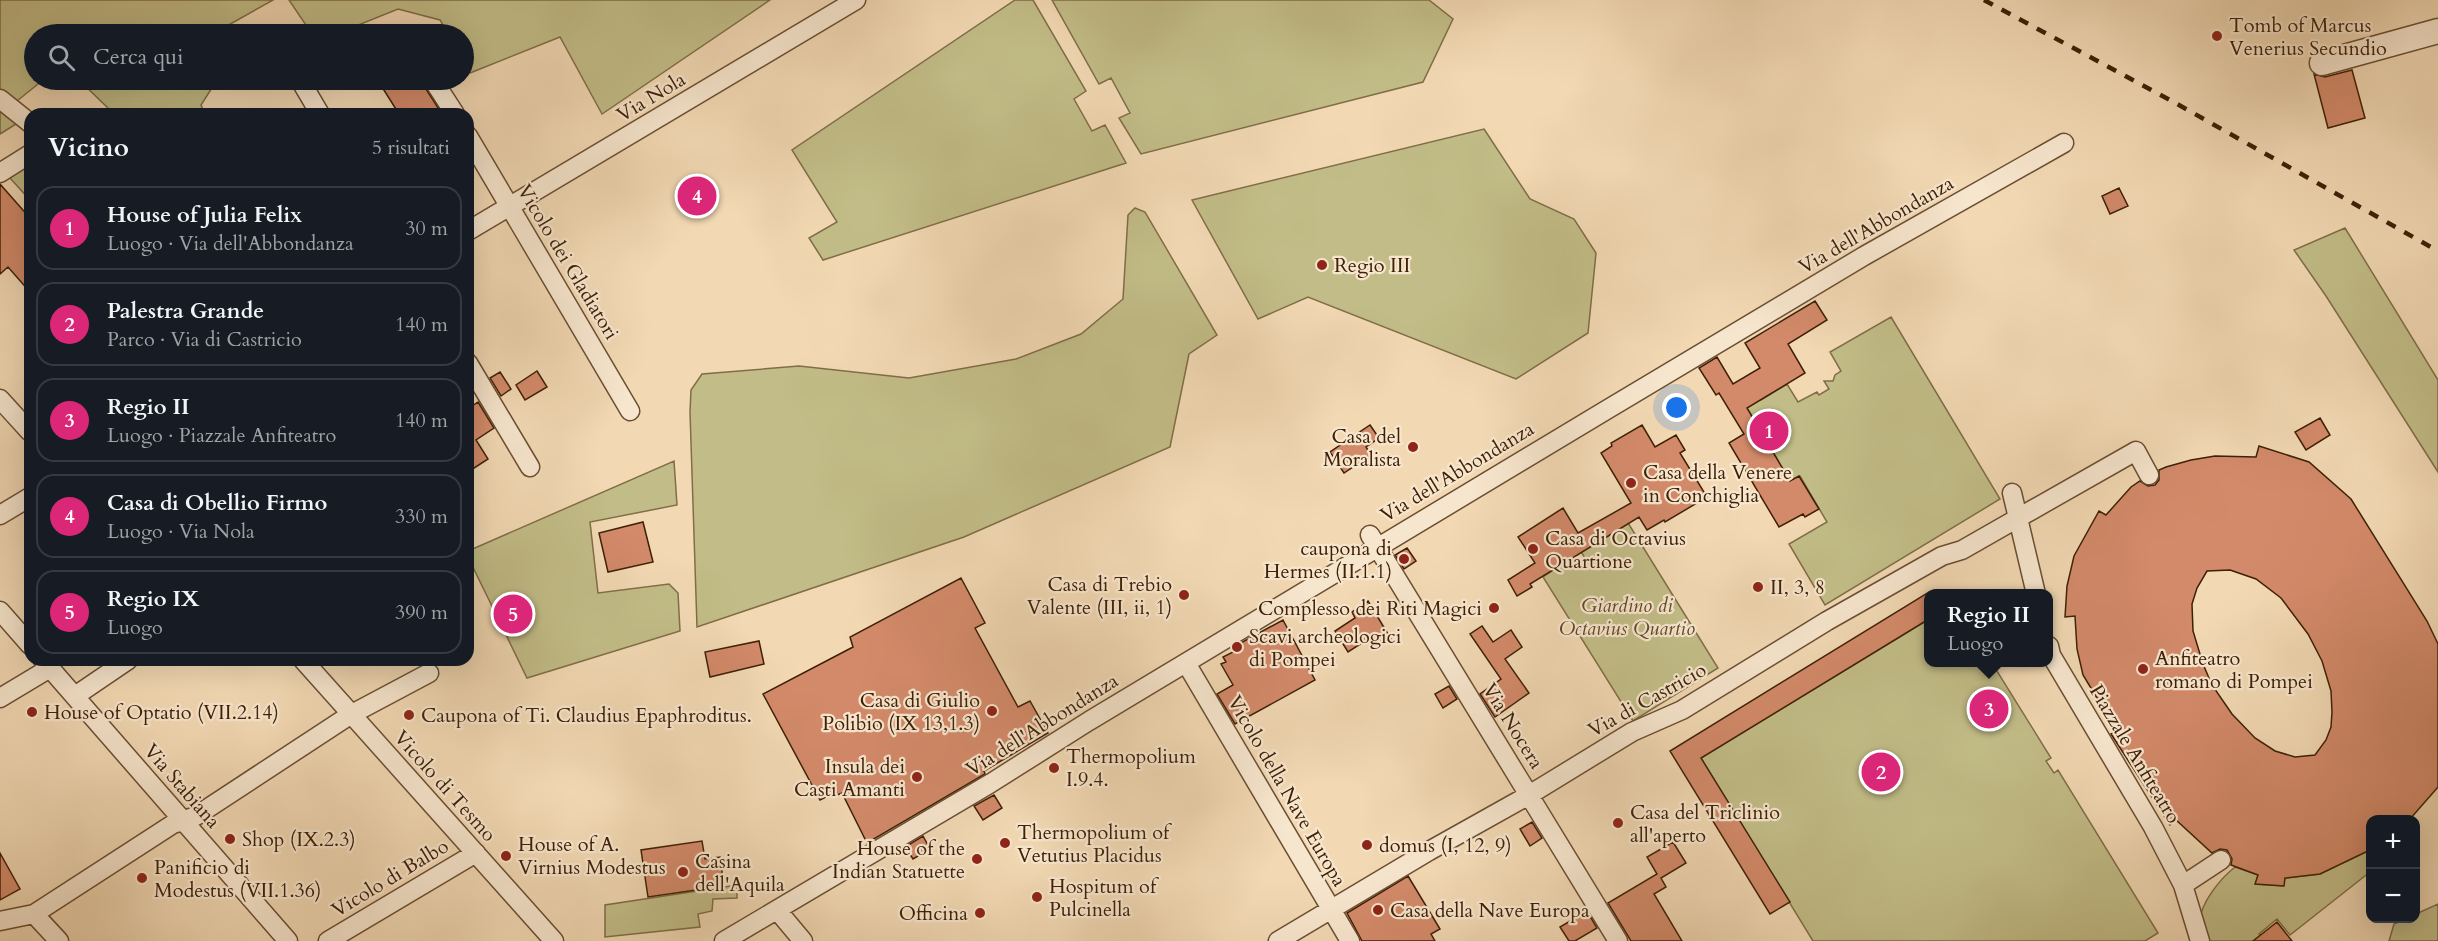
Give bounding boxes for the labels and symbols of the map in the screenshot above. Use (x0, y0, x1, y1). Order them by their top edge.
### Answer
place label: Tomb of Marcus Venerius Secundio (2229, 12, 2387, 62)
marker: Tomb of Marcus Venerius Secundio (2210, 29, 2224, 43)
street label: Via Nola (612, 66, 691, 128)
street label: Via dell'Abbondanza (1794, 169, 1959, 280)
pin: 4 (678, 174, 716, 218)
street label: Vicolo dei Gladiatori (511, 179, 625, 345)
place label: Regio III (1334, 252, 1410, 279)
marker: Regio III (1315, 258, 1329, 272)
your location (1662, 393, 1691, 422)
pin: 1 (1750, 408, 1788, 454)
street label: Via dell'Abbondanza (1375, 415, 1539, 529)
place label: Casa del Moralista (1323, 423, 1401, 473)
marker: Casa del Moralista (1406, 440, 1420, 454)
place label: Casa della Venere in Conchiglia (1643, 459, 1792, 509)
marker: Casa della Venere in Conchiglia (1624, 476, 1638, 490)
place label: Casa di Octavius Quartione (1545, 525, 1686, 575)
place label: caupona di Hermes (II.1.1) (1264, 535, 1392, 585)
marker: Casa di Octavius Quartione (1526, 542, 1540, 556)
marker: caupona di Hermes (II.1.1) (1397, 552, 1411, 566)
place label: Casa di Trebio Valente (III, ii, 1) (1027, 571, 1172, 621)
place label: II, 3, 8 (1770, 574, 1825, 601)
marker: II, 3, 8 (1751, 580, 1765, 594)
marker: Casa di Trebio Valente (III, ii, 1) (1177, 588, 1191, 602)
pin: 5 (494, 592, 532, 636)
park label: Giardino di Octavius Quartio (1559, 592, 1695, 642)
place label: Complesso dei Riti Magici (1258, 595, 1482, 622)
marker: Complesso dei Riti Magici (1487, 601, 1501, 615)
place label: Scavi archeologici di Pompei (1249, 623, 1402, 673)
marker: Scavi archeologici di Pompei (1230, 640, 1244, 654)
place label: Anfiteatro romano di Pompei (2155, 645, 2313, 695)
street label: Via di Castricio (1583, 656, 1711, 744)
marker: Anfiteatro romano di Pompei (2136, 662, 2150, 676)
street label: Via dell'Abbondanza (961, 667, 1124, 783)
street label: Via Nocera (1476, 678, 1550, 774)
street label: Piazzale Anfiteatro (2083, 680, 2187, 829)
pin: 3 (1970, 686, 2008, 732)
place label: Casa di Giulio Polibio (IX 13,1.3) (822, 687, 980, 737)
street label: Vicolo della Nave Europa (1221, 691, 1353, 892)
place label: House of Optatio (VII.2.14) (44, 699, 279, 726)
place label: Caupona of Ti. Claudius Epaphroditus. (421, 702, 752, 729)
marker: Casa di Giulio Polibio (IX 13,1.3) (985, 704, 999, 718)
marker: House of Optatio (VII.2.14) (25, 705, 39, 719)
marker: Caupona of Ti. Claudius Epaphroditus. (402, 708, 416, 722)
street label: Vicolo di Tesmo (388, 724, 502, 848)
street label: Via Stabiana (138, 738, 227, 834)
place label: Thermopolium I.9.4. (1066, 743, 1196, 793)
pin: 2 (1862, 750, 1900, 794)
place label: Insula dei Casti Amanti (794, 753, 905, 803)
marker: Thermopolium I.9.4. (1047, 761, 1061, 775)
marker: Insula dei Casti Amanti (910, 770, 924, 784)
place label: Casa del Triclinio all'aperto (1630, 799, 1780, 849)
marker: Casa del Triclinio all'aperto (1611, 816, 1625, 830)
place label: Thermopolium of Vetutius Placidus (1017, 819, 1172, 869)
place label: Shop (IX.2.3) (242, 826, 356, 853)
place label: House of A. Virnius Modestus (518, 831, 666, 881)
marker: Shop (IX.2.3) (223, 832, 237, 846)
street label: Vicolo di Balbo (326, 832, 454, 924)
place label: domus (I, 12, 9) (1379, 832, 1512, 859)
place label: House of the Indian Statuette (832, 835, 965, 885)
marker: Thermopolium of Vetutius Placidus (998, 836, 1012, 850)
marker: domus (I, 12, 9) (1360, 838, 1374, 852)
place label: Casina dell'Aquila (695, 848, 785, 898)
marker: House of A. Virnius Modestus (499, 849, 513, 863)
marker: House of the Indian Statuette (970, 852, 984, 866)
place label: Panificio di Modestus (VII.1.36) (154, 854, 321, 904)
marker: Casina dell'Aquila (676, 865, 690, 879)
marker: Panificio di Modestus (VII.1.36) (135, 871, 149, 885)
place label: Hospitum of Pulcinella (1049, 873, 1159, 923)
marker: Hospitum of Pulcinella (1030, 890, 1044, 904)
place label: Casa della Nave Europa (1390, 897, 1590, 924)
place label: Officina (899, 900, 968, 927)
marker: Casa della Nave Europa (1371, 903, 1385, 917)
marker: Officina (973, 906, 987, 920)

